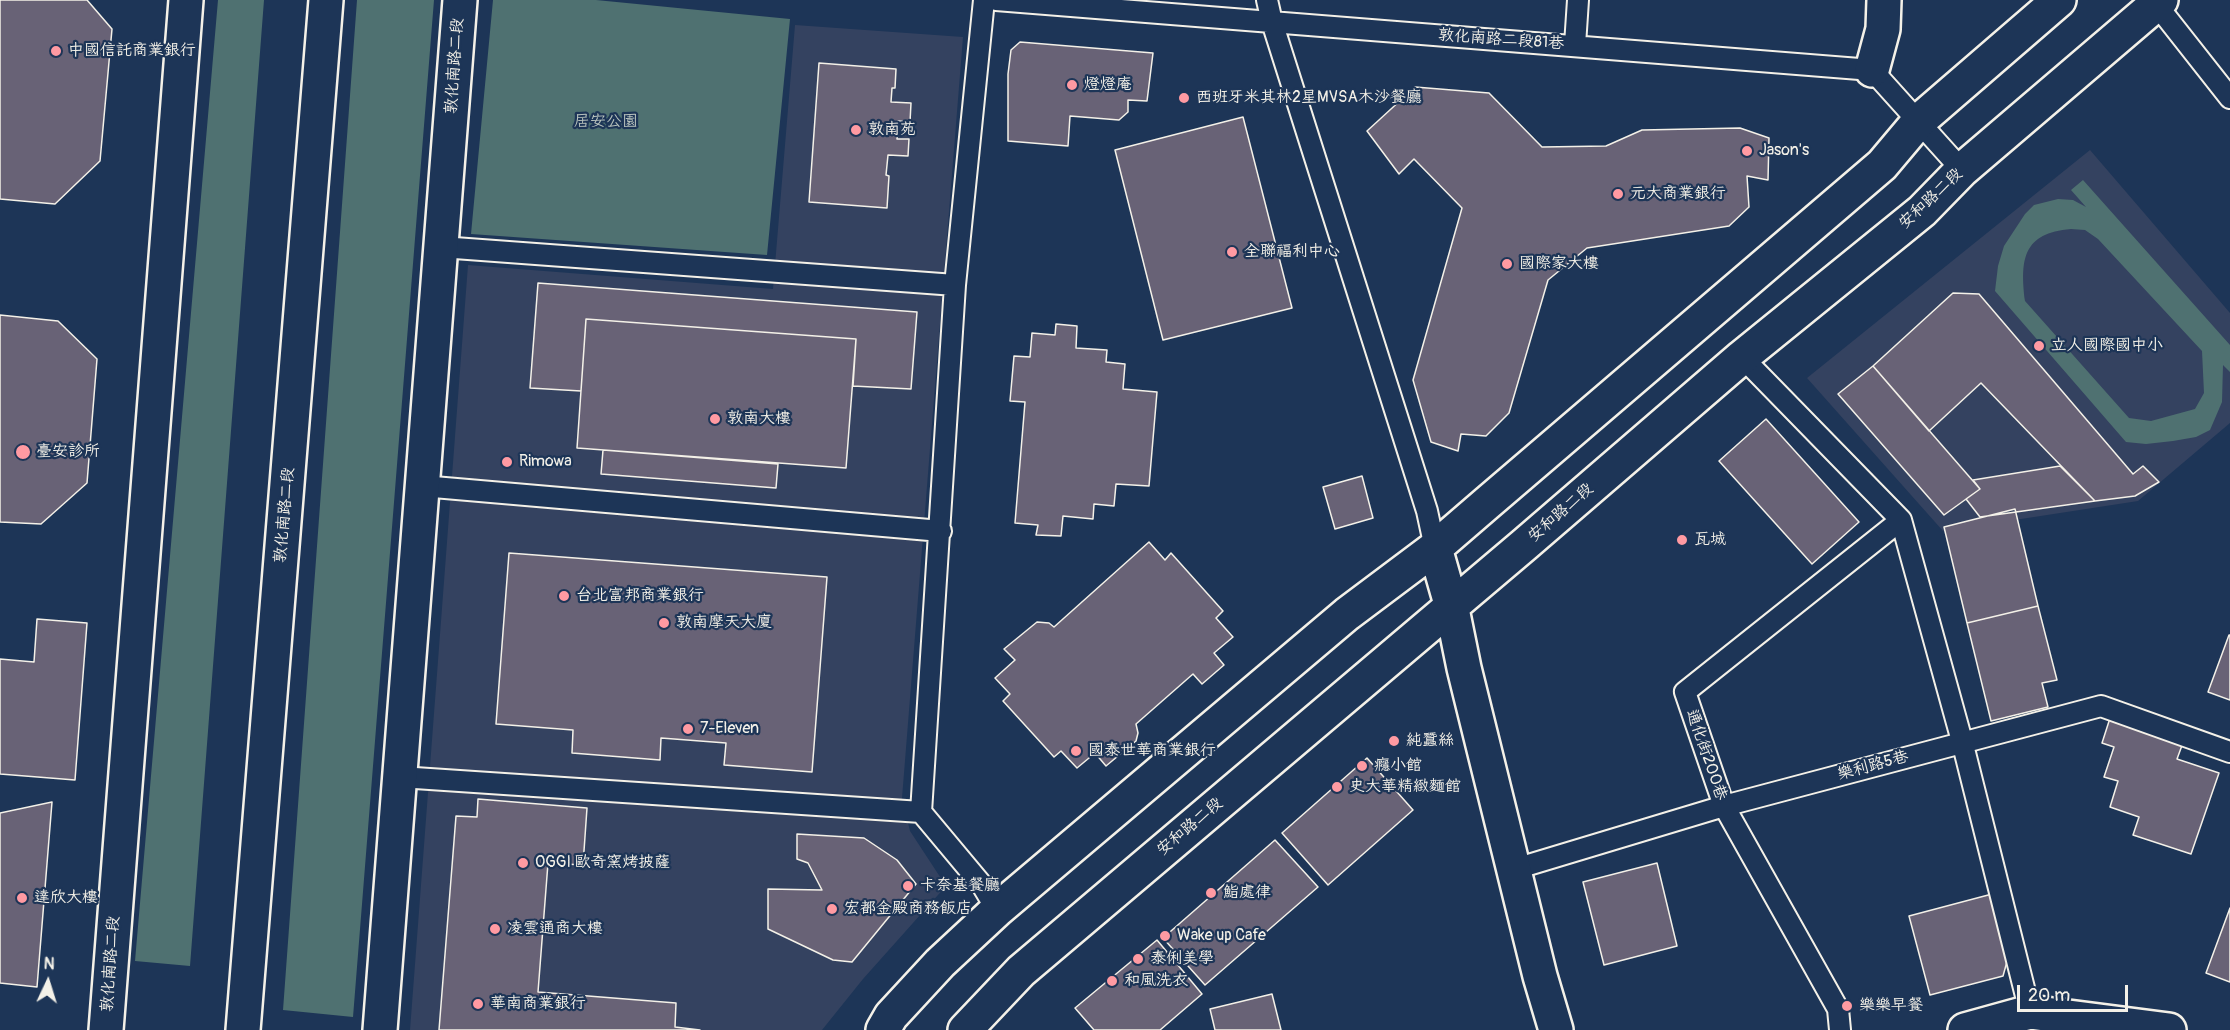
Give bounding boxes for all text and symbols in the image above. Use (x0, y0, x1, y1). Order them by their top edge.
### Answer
street label: 敦化南路二段 (442, 17, 468, 115)
street label: 敦化南路二段81巷 (1437, 26, 1565, 54)
place label: 中國信託商業銀行 (68, 41, 196, 61)
marker: 中國信託商業銀行 (49, 44, 63, 58)
place label: 燈燈庵 (1084, 75, 1132, 95)
marker: 燈燈庵 (1065, 78, 1079, 92)
place label: 西班牙米其林2星MVSA木沙餐廳 (1196, 88, 1422, 108)
marker: 西班牙米其林2星MVSA木沙餐廳 (1177, 91, 1191, 105)
park label: 居安公園 (574, 112, 638, 132)
place label: 敦南苑 (868, 120, 916, 140)
marker: 敦南苑 (849, 123, 863, 137)
place label: Jason's (1759, 141, 1809, 161)
marker: Jason's (1740, 144, 1754, 158)
street label: 安和路二段 (1895, 165, 1967, 233)
place label: 元大商業銀行 (1630, 184, 1726, 204)
marker: 元大商業銀行 (1611, 187, 1625, 201)
place label: 全聯福利中心 (1244, 242, 1340, 262)
marker: 全聯福利中心 (1225, 245, 1239, 259)
place label: 國際家大樓 (1519, 254, 1599, 274)
marker: 國際家大樓 (1500, 257, 1514, 271)
place label: 立人國際國中小 (2051, 336, 2163, 356)
marker: 立人國際國中小 (2032, 339, 2046, 353)
place label: 敦南大樓 (727, 409, 791, 429)
marker: 敦南大樓 (708, 412, 722, 426)
place label: 臺安診所 (36, 442, 100, 462)
marker: 臺安診所 (14, 443, 32, 461)
place label: Rimowa (519, 452, 572, 472)
marker: Rimowa (500, 455, 514, 469)
street label: 敦化南路二段 (271, 466, 299, 564)
street label: 安和路二段 (1525, 480, 1597, 546)
place label: 瓦城 (1694, 530, 1726, 550)
marker: 瓦城 (1675, 533, 1689, 547)
place label: 台北富邦商業銀行 (576, 586, 704, 606)
marker: 台北富邦商業銀行 (557, 589, 571, 603)
place label: 敦南摩天大廈 (676, 613, 772, 633)
marker: 敦南摩天大廈 (657, 616, 671, 630)
street label: 通化街200巷 (1681, 707, 1731, 803)
place label: 7-Eleven (700, 719, 759, 739)
marker: 7-Eleven (681, 722, 695, 736)
place label: 純蠶絲 (1406, 731, 1454, 751)
marker: 純蠶絲 (1387, 734, 1401, 748)
place label: 國泰世華商業銀行 (1088, 741, 1216, 761)
marker: 國泰世華商業銀行 (1069, 744, 1083, 758)
street label: 樂利路5巷 (1835, 747, 1911, 785)
place label: 癮小館 (1374, 756, 1422, 776)
marker: 癮小館 (1355, 759, 1369, 773)
place label: 史大華精緻麵館 (1349, 777, 1461, 797)
marker: 史大華精緻麵館 (1330, 780, 1344, 794)
street label: 安和路二段 (1153, 794, 1227, 860)
place label: OGGI 歐奇窯烤披薩 (535, 853, 670, 873)
marker: OGGI 歐奇窯烤披薩 (516, 856, 530, 870)
place label: 卡奈基餐廳 (920, 876, 1000, 896)
marker: 卡奈基餐廳 (901, 879, 915, 893)
place label: 鮨處律 (1223, 883, 1271, 903)
marker: 鮨處律 (1204, 886, 1218, 900)
place label: 達欣大樓 (34, 888, 98, 908)
marker: 達欣大樓 (15, 891, 29, 905)
place label: 宏都金殿商務飯店 (844, 899, 972, 919)
marker: 宏都金殿商務飯店 (825, 902, 839, 916)
street label: 敦化南路二段 (98, 915, 124, 1013)
place label: 凌雲通商大樓 (507, 919, 603, 939)
marker: 凌雲通商大樓 (488, 922, 502, 936)
place label: Wake up Cafe (1177, 926, 1266, 946)
marker: Wake up Cafe (1158, 929, 1172, 943)
place label: 泰俐美學 (1150, 949, 1214, 969)
north arrow (18, 952, 78, 1012)
marker: 泰俐美學 (1131, 952, 1145, 966)
text: N (43, 954, 55, 974)
place label: 和風洗衣 (1124, 971, 1188, 991)
scale bar (2020, 973, 2131, 1011)
marker: 和風洗衣 (1105, 974, 1119, 988)
text: 20 m (2028, 984, 2070, 1007)
place label: 華南商業銀行 (490, 994, 586, 1014)
place label: 樂樂早餐 (1859, 996, 1923, 1016)
marker: 華南商業銀行 (471, 997, 485, 1011)
marker: 樂樂早餐 (1840, 999, 1854, 1013)

